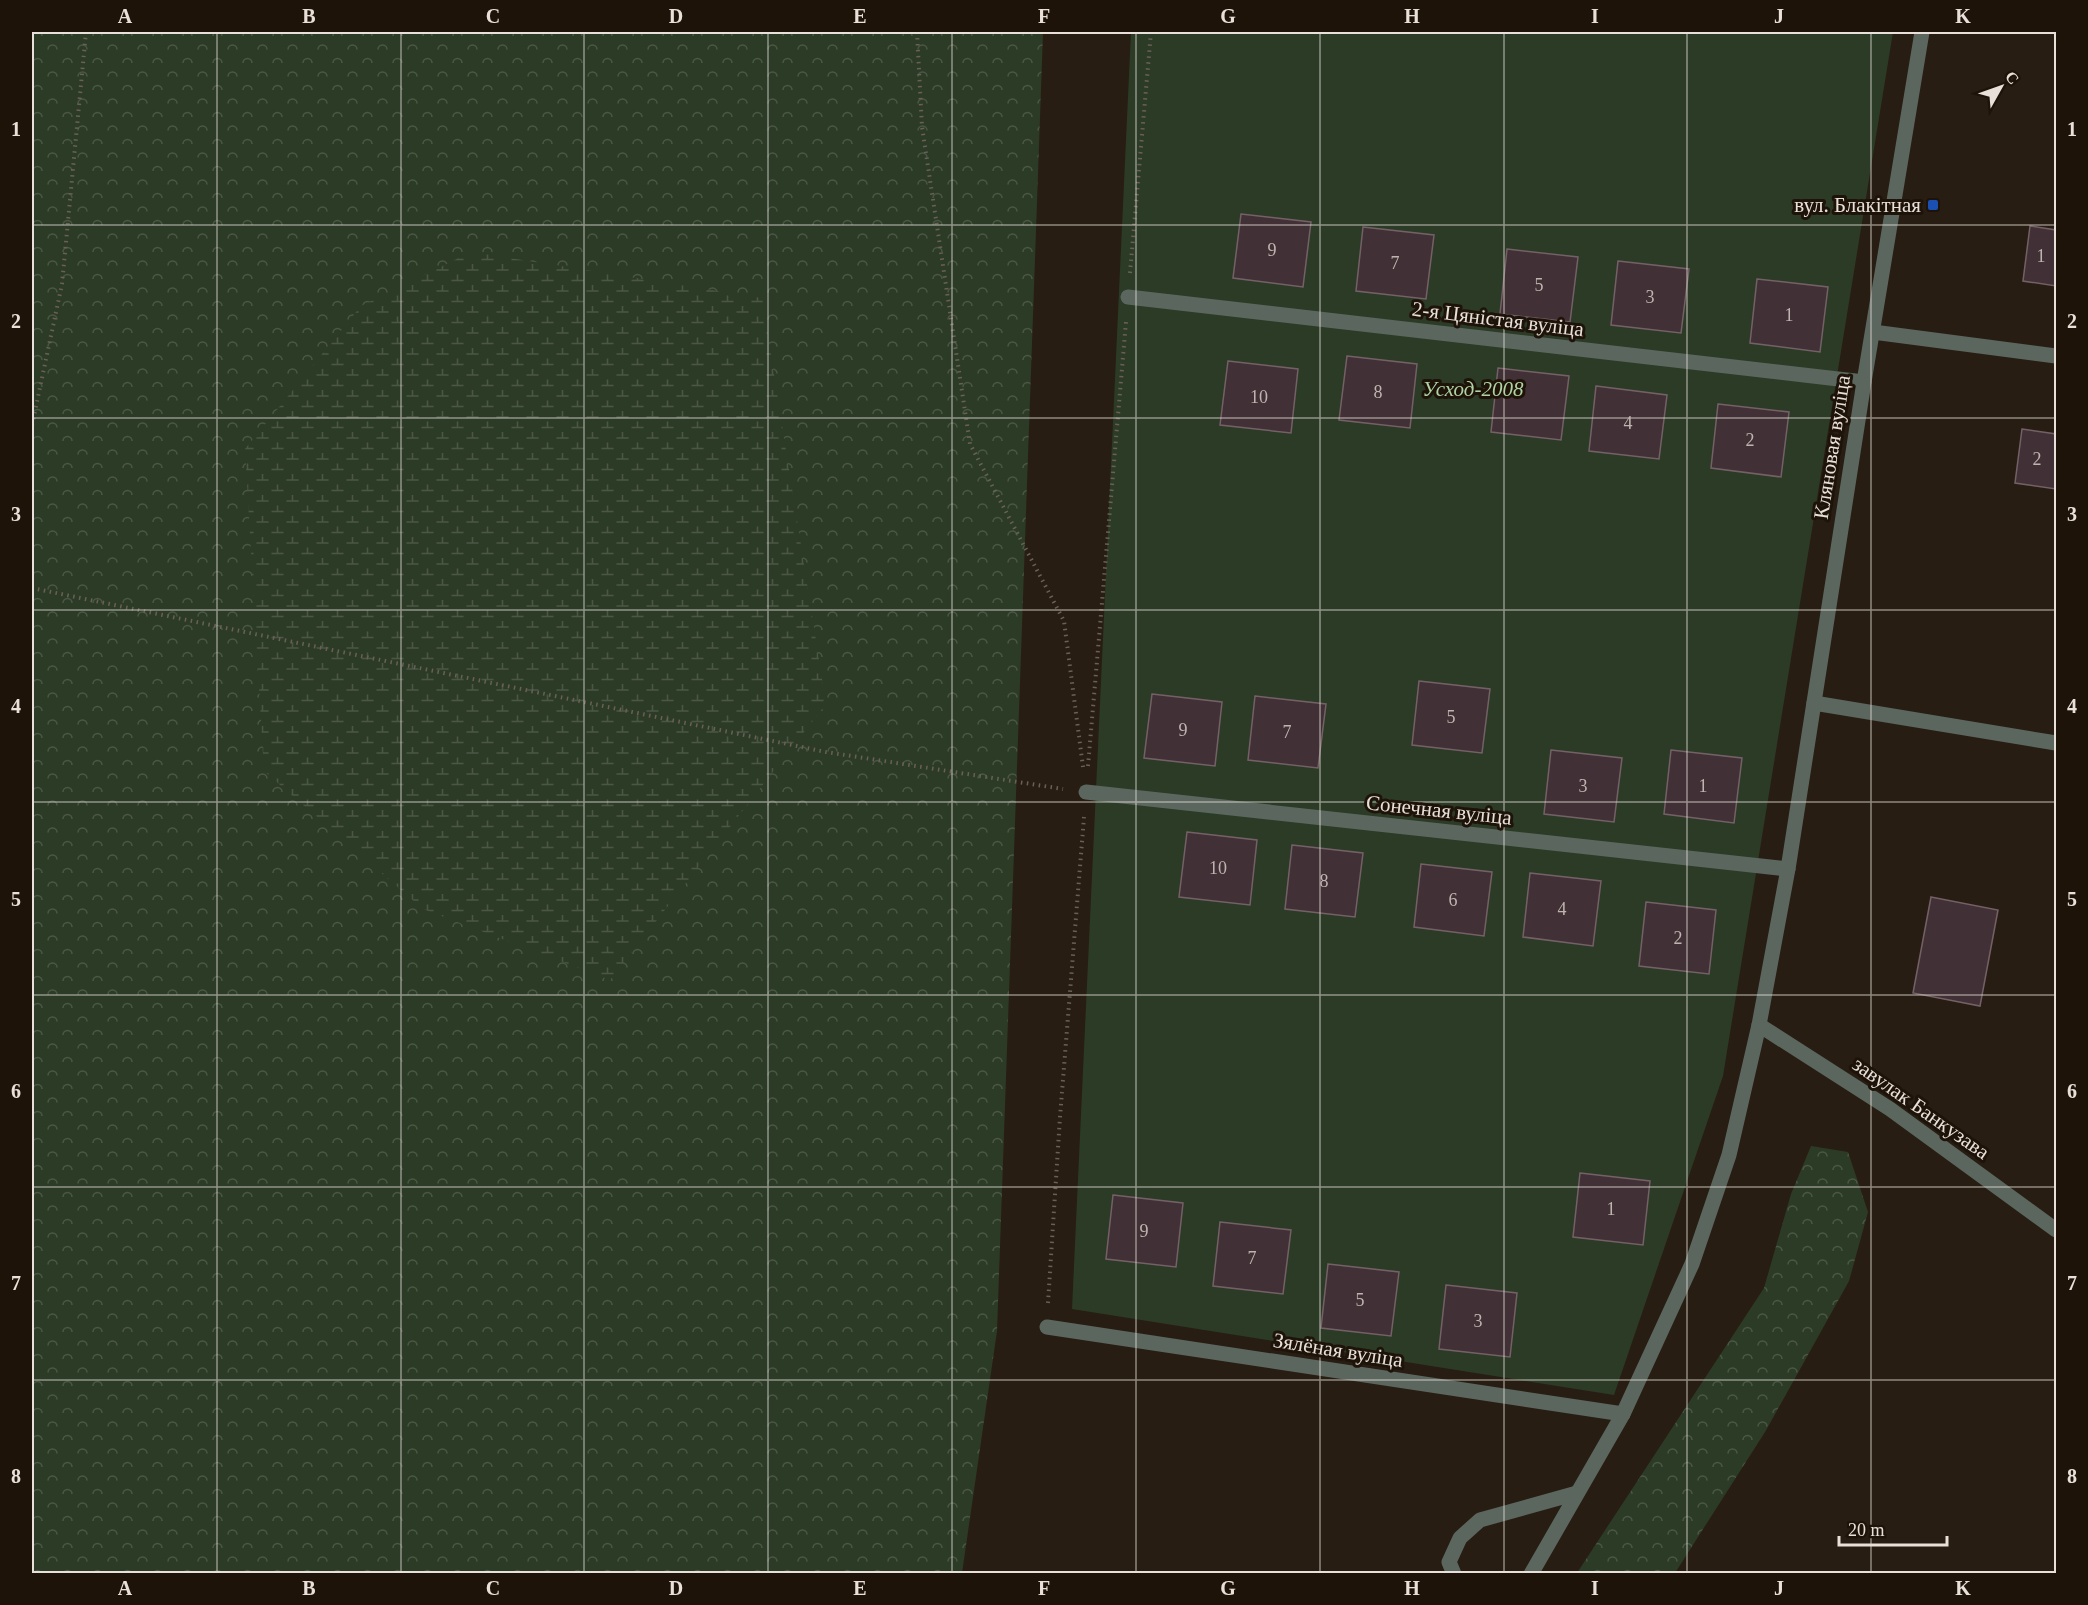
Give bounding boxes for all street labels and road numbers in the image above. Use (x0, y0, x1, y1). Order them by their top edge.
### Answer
street label: 2-я Цяністая вуліца (1411, 297, 1586, 342)
street label: Кляновая вуліца (1809, 373, 1855, 521)
street label: Сонечная вуліца (1365, 790, 1514, 830)
street label: завулак Банкузава (1848, 1052, 1994, 1164)
street label: Зялёная вуліца (1271, 1328, 1405, 1372)

